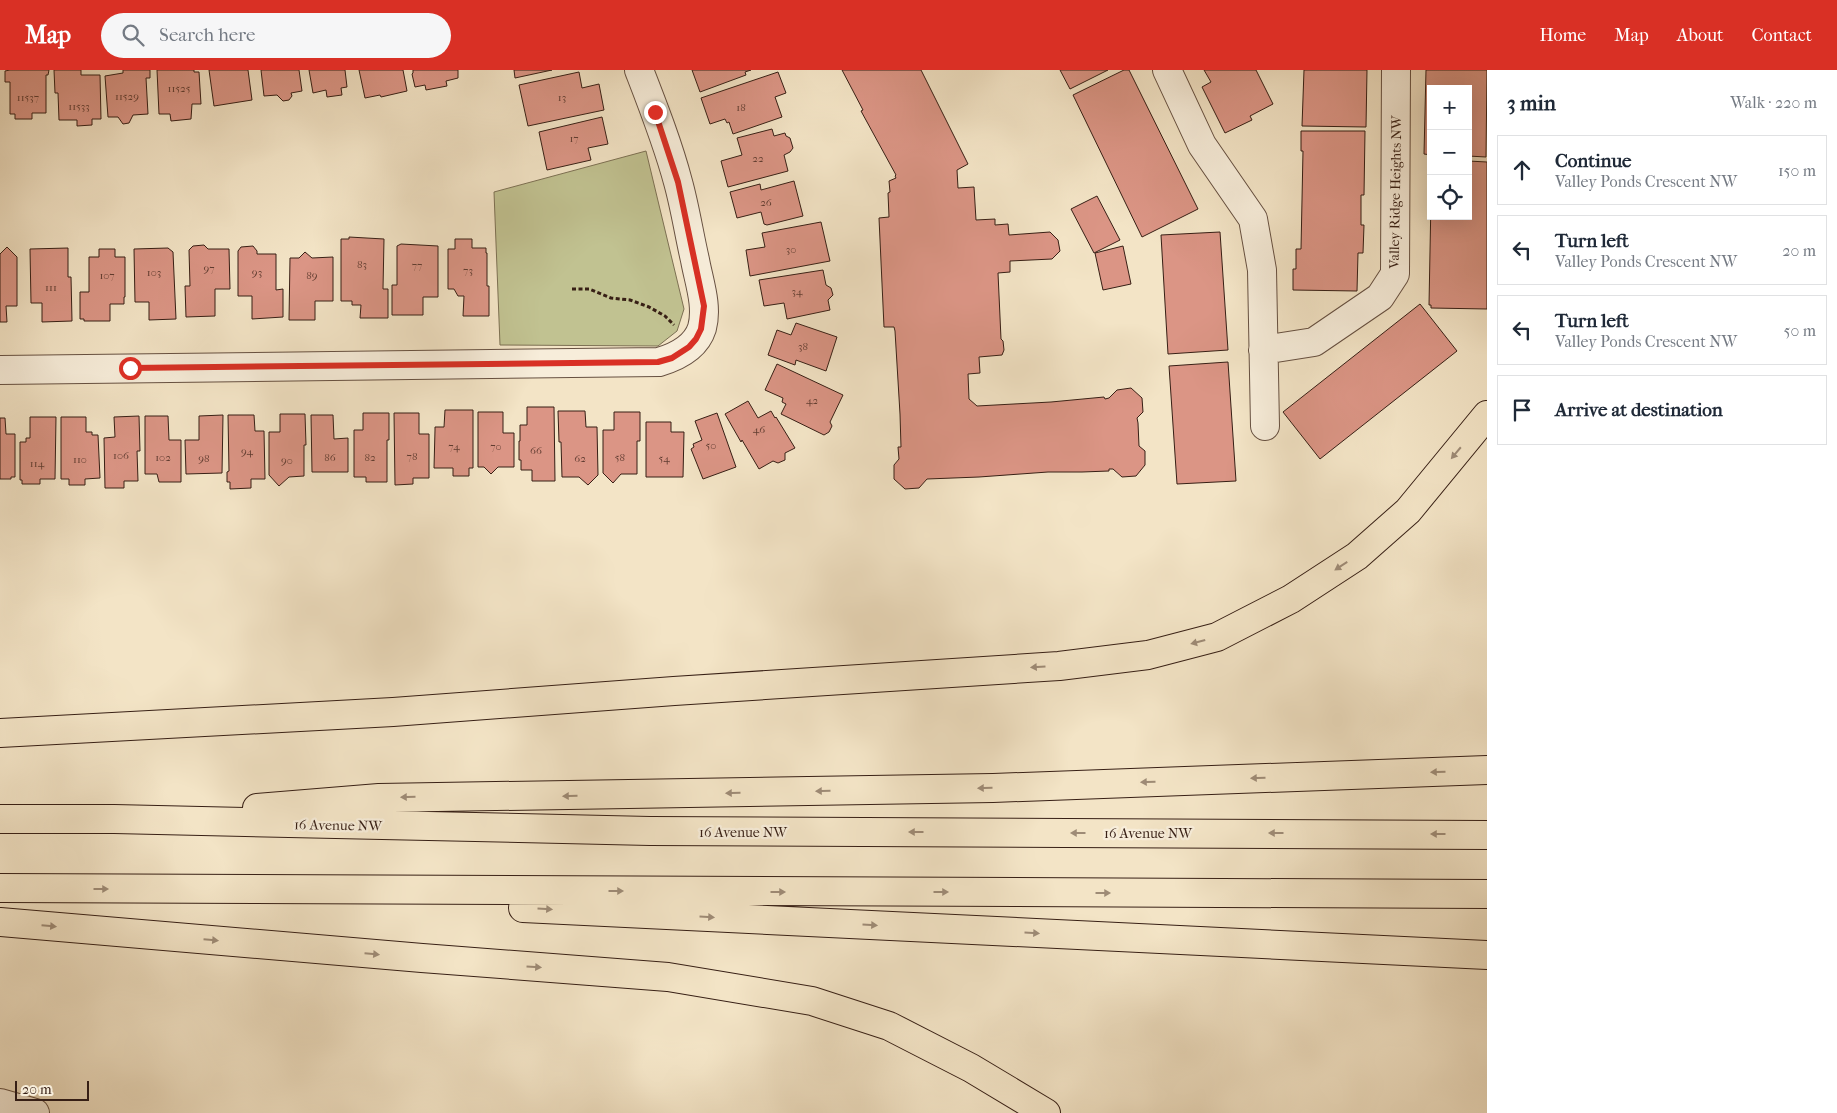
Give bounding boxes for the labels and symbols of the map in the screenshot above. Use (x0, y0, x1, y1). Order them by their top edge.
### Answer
house number: 11525 (168, 82, 191, 95)
house number: 11529 (115, 90, 139, 103)
house number: 11537 (17, 91, 39, 104)
house number: 13 (558, 91, 566, 104)
house number: 11533 (68, 100, 90, 113)
route end (644, 101, 667, 124)
house number: 18 (736, 101, 746, 114)
street label: Valley Ridge Heights NW (1386, 114, 1405, 270)
house number: 17 (569, 132, 579, 145)
house number: 22 (752, 152, 764, 165)
house number: 26 (760, 196, 772, 209)
house number: 30 (786, 243, 796, 256)
house number: 83 (357, 258, 367, 271)
house number: 77 (412, 259, 422, 272)
house number: 97 (203, 262, 215, 275)
house number: 73 (463, 264, 473, 277)
house number: 103 (147, 266, 161, 279)
house number: 93 (252, 266, 262, 279)
house number: 107 (99, 269, 115, 282)
house number: 89 (306, 269, 318, 282)
house number: 111 (45, 281, 57, 294)
house number: 34 (791, 285, 803, 298)
house number: 38 (798, 340, 808, 353)
route start (119, 357, 142, 380)
house number: 42 (806, 394, 818, 407)
house number: 46 (753, 423, 765, 436)
house number: 50 (706, 439, 716, 452)
house number: 74 (448, 440, 460, 453)
house number: 70 (490, 440, 502, 453)
house number: 66 (530, 444, 542, 457)
house number: 94 (241, 445, 254, 458)
one-way arrow (1450, 446, 1461, 459)
house number: 106 (113, 449, 129, 462)
house number: 78 (407, 450, 417, 463)
house number: 102 (155, 451, 171, 464)
house number: 86 (324, 451, 336, 464)
house number: 82 (364, 451, 376, 464)
house number: 58 (615, 451, 625, 464)
house number: 98 (198, 452, 210, 465)
house number: 62 (574, 452, 586, 465)
house number: 54 (658, 452, 670, 465)
house number: 110 (73, 453, 87, 466)
house number: 90 (281, 454, 293, 467)
house number: 114 (30, 457, 45, 470)
one-way arrow (1334, 562, 1347, 571)
one-way arrow (1190, 638, 1205, 646)
one-way arrow (1029, 664, 1045, 672)
one-way arrow (1430, 768, 1446, 776)
one-way arrow (1250, 774, 1266, 782)
one-way arrow (1139, 778, 1155, 786)
one-way arrow (977, 784, 993, 792)
one-way arrow (815, 787, 831, 795)
one-way arrow (724, 789, 740, 797)
one-way arrow (562, 792, 578, 800)
one-way arrow (399, 794, 415, 802)
street label: 16 Avenue NW (294, 816, 383, 835)
street label: 16 Avenue NW (699, 824, 788, 841)
street label: 16 Avenue NW (1104, 825, 1193, 842)
one-way arrow (908, 828, 924, 836)
one-way arrow (1070, 829, 1086, 837)
one-way arrow (1268, 829, 1284, 837)
one-way arrow (1430, 830, 1446, 838)
one-way arrow (93, 885, 109, 893)
one-way arrow (608, 887, 624, 895)
one-way arrow (770, 888, 786, 896)
one-way arrow (933, 888, 949, 896)
one-way arrow (1095, 889, 1111, 897)
one-way arrow (537, 905, 553, 913)
one-way arrow (700, 914, 716, 922)
one-way arrow (862, 921, 878, 929)
one-way arrow (41, 922, 57, 930)
one-way arrow (1024, 929, 1040, 937)
one-way arrow (203, 936, 219, 944)
one-way arrow (365, 950, 381, 958)
one-way arrow (527, 963, 543, 971)
scale bar (15, 1078, 89, 1101)

